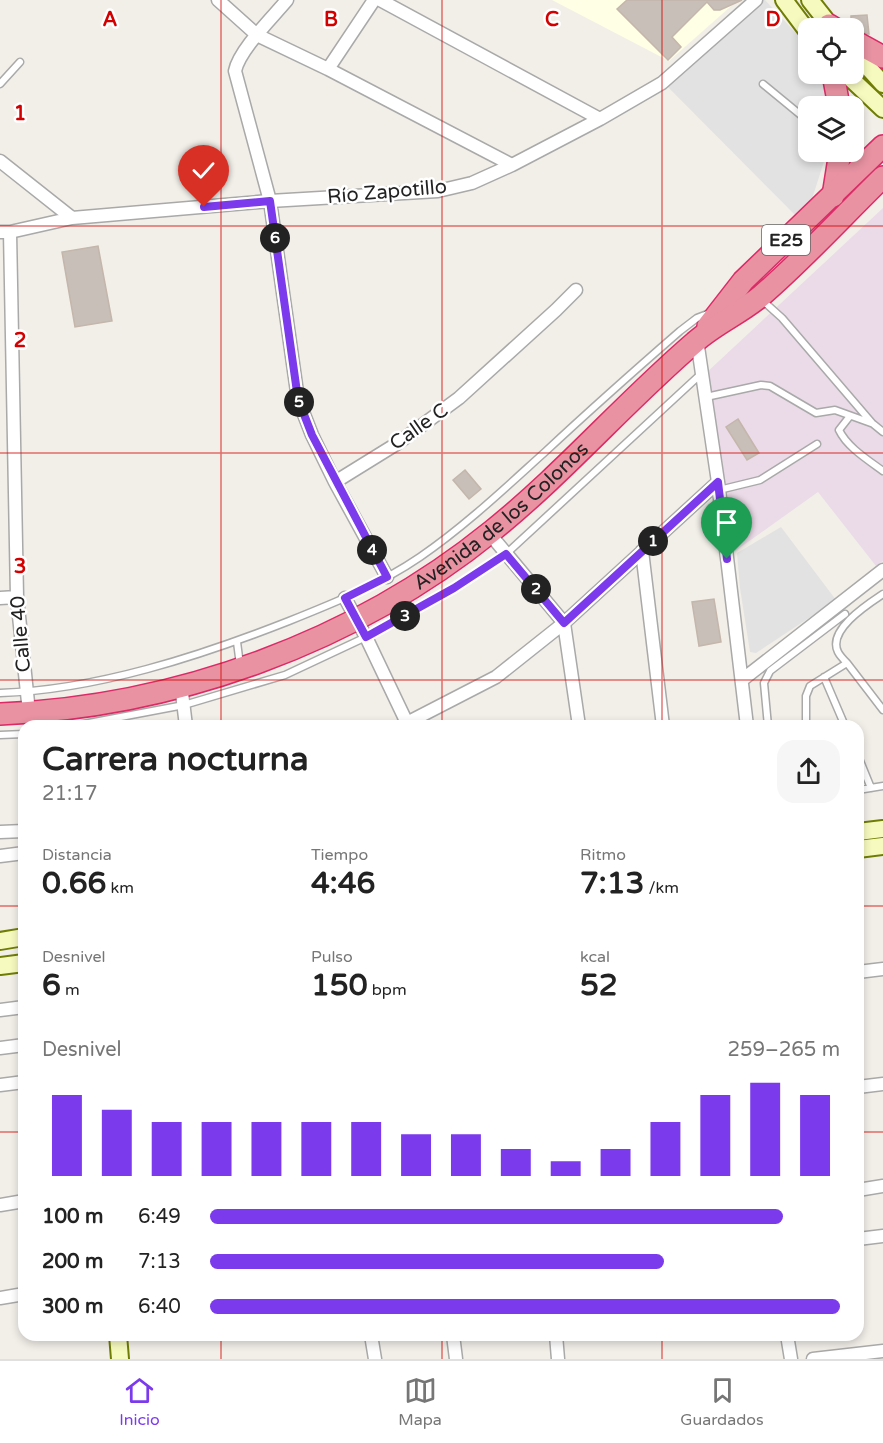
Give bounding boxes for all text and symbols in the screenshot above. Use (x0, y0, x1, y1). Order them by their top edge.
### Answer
text: A (103, 8, 118, 32)
text: B (324, 8, 338, 32)
text: C (545, 8, 559, 32)
text: D (765, 8, 781, 32)
map controls (798, 18, 864, 162)
button: locate (798, 18, 864, 84)
button: layers (798, 96, 864, 162)
text: 1 (14, 102, 26, 126)
pin (178, 145, 229, 207)
icon: check (187, 154, 220, 187)
street label: Río Zapotillo (326, 175, 448, 209)
pin: 6 (260, 223, 290, 253)
road number: E25 (762, 225, 810, 255)
text: 6 (270, 228, 280, 248)
text: 2 (14, 329, 26, 353)
pin: 5 (284, 387, 314, 417)
text: 5 (294, 392, 304, 412)
street label: Calle C (385, 398, 453, 456)
street label: Avenida de los Colonos (409, 437, 594, 596)
pin (701, 497, 752, 559)
icon: arrive (710, 506, 743, 539)
pin: 1 (638, 526, 668, 556)
text: 1 (648, 531, 658, 551)
pin: 4 (357, 535, 387, 565)
text: 4 (367, 540, 377, 560)
text: 3 (14, 555, 26, 579)
pin: 2 (521, 574, 551, 604)
text: 2 (531, 579, 541, 599)
street label: Calle 40 (6, 595, 36, 673)
pin: 3 (390, 601, 420, 631)
text: 3 (400, 606, 410, 626)
text: Carrera nocturna (42, 740, 308, 779)
button: share (777, 740, 840, 803)
text: 21:17 (42, 782, 97, 806)
text: Distancia (42, 845, 112, 865)
text: Tiempo (311, 845, 368, 865)
text: Ritmo (580, 845, 626, 865)
text: 0.66 (42, 865, 106, 902)
text: 4:46 (311, 865, 375, 902)
text: 7:13 (580, 865, 644, 902)
text: km (106, 878, 134, 898)
text: /km (644, 878, 679, 898)
text: Desnivel (42, 947, 106, 967)
text: Pulso (311, 947, 353, 967)
text: kcal (580, 947, 610, 967)
text: 6 (42, 967, 61, 1004)
text: 150 (311, 967, 368, 1004)
text: 52 (580, 967, 618, 1004)
text: m (61, 980, 80, 1000)
text: bpm (368, 980, 407, 1000)
text: Desnivel (42, 1038, 121, 1062)
text: 259–265 m (727, 1038, 840, 1062)
text: 100 m (42, 1205, 103, 1229)
text: 6:49 (138, 1205, 181, 1229)
text: 200 m (42, 1250, 103, 1274)
text: 7:13 (138, 1250, 181, 1274)
text: 300 m (42, 1295, 103, 1319)
text: 6:40 (138, 1295, 181, 1319)
tab: Inicio (119, 1374, 160, 1430)
tab: Mapa (398, 1374, 442, 1430)
tab: Guardados (680, 1374, 764, 1430)

